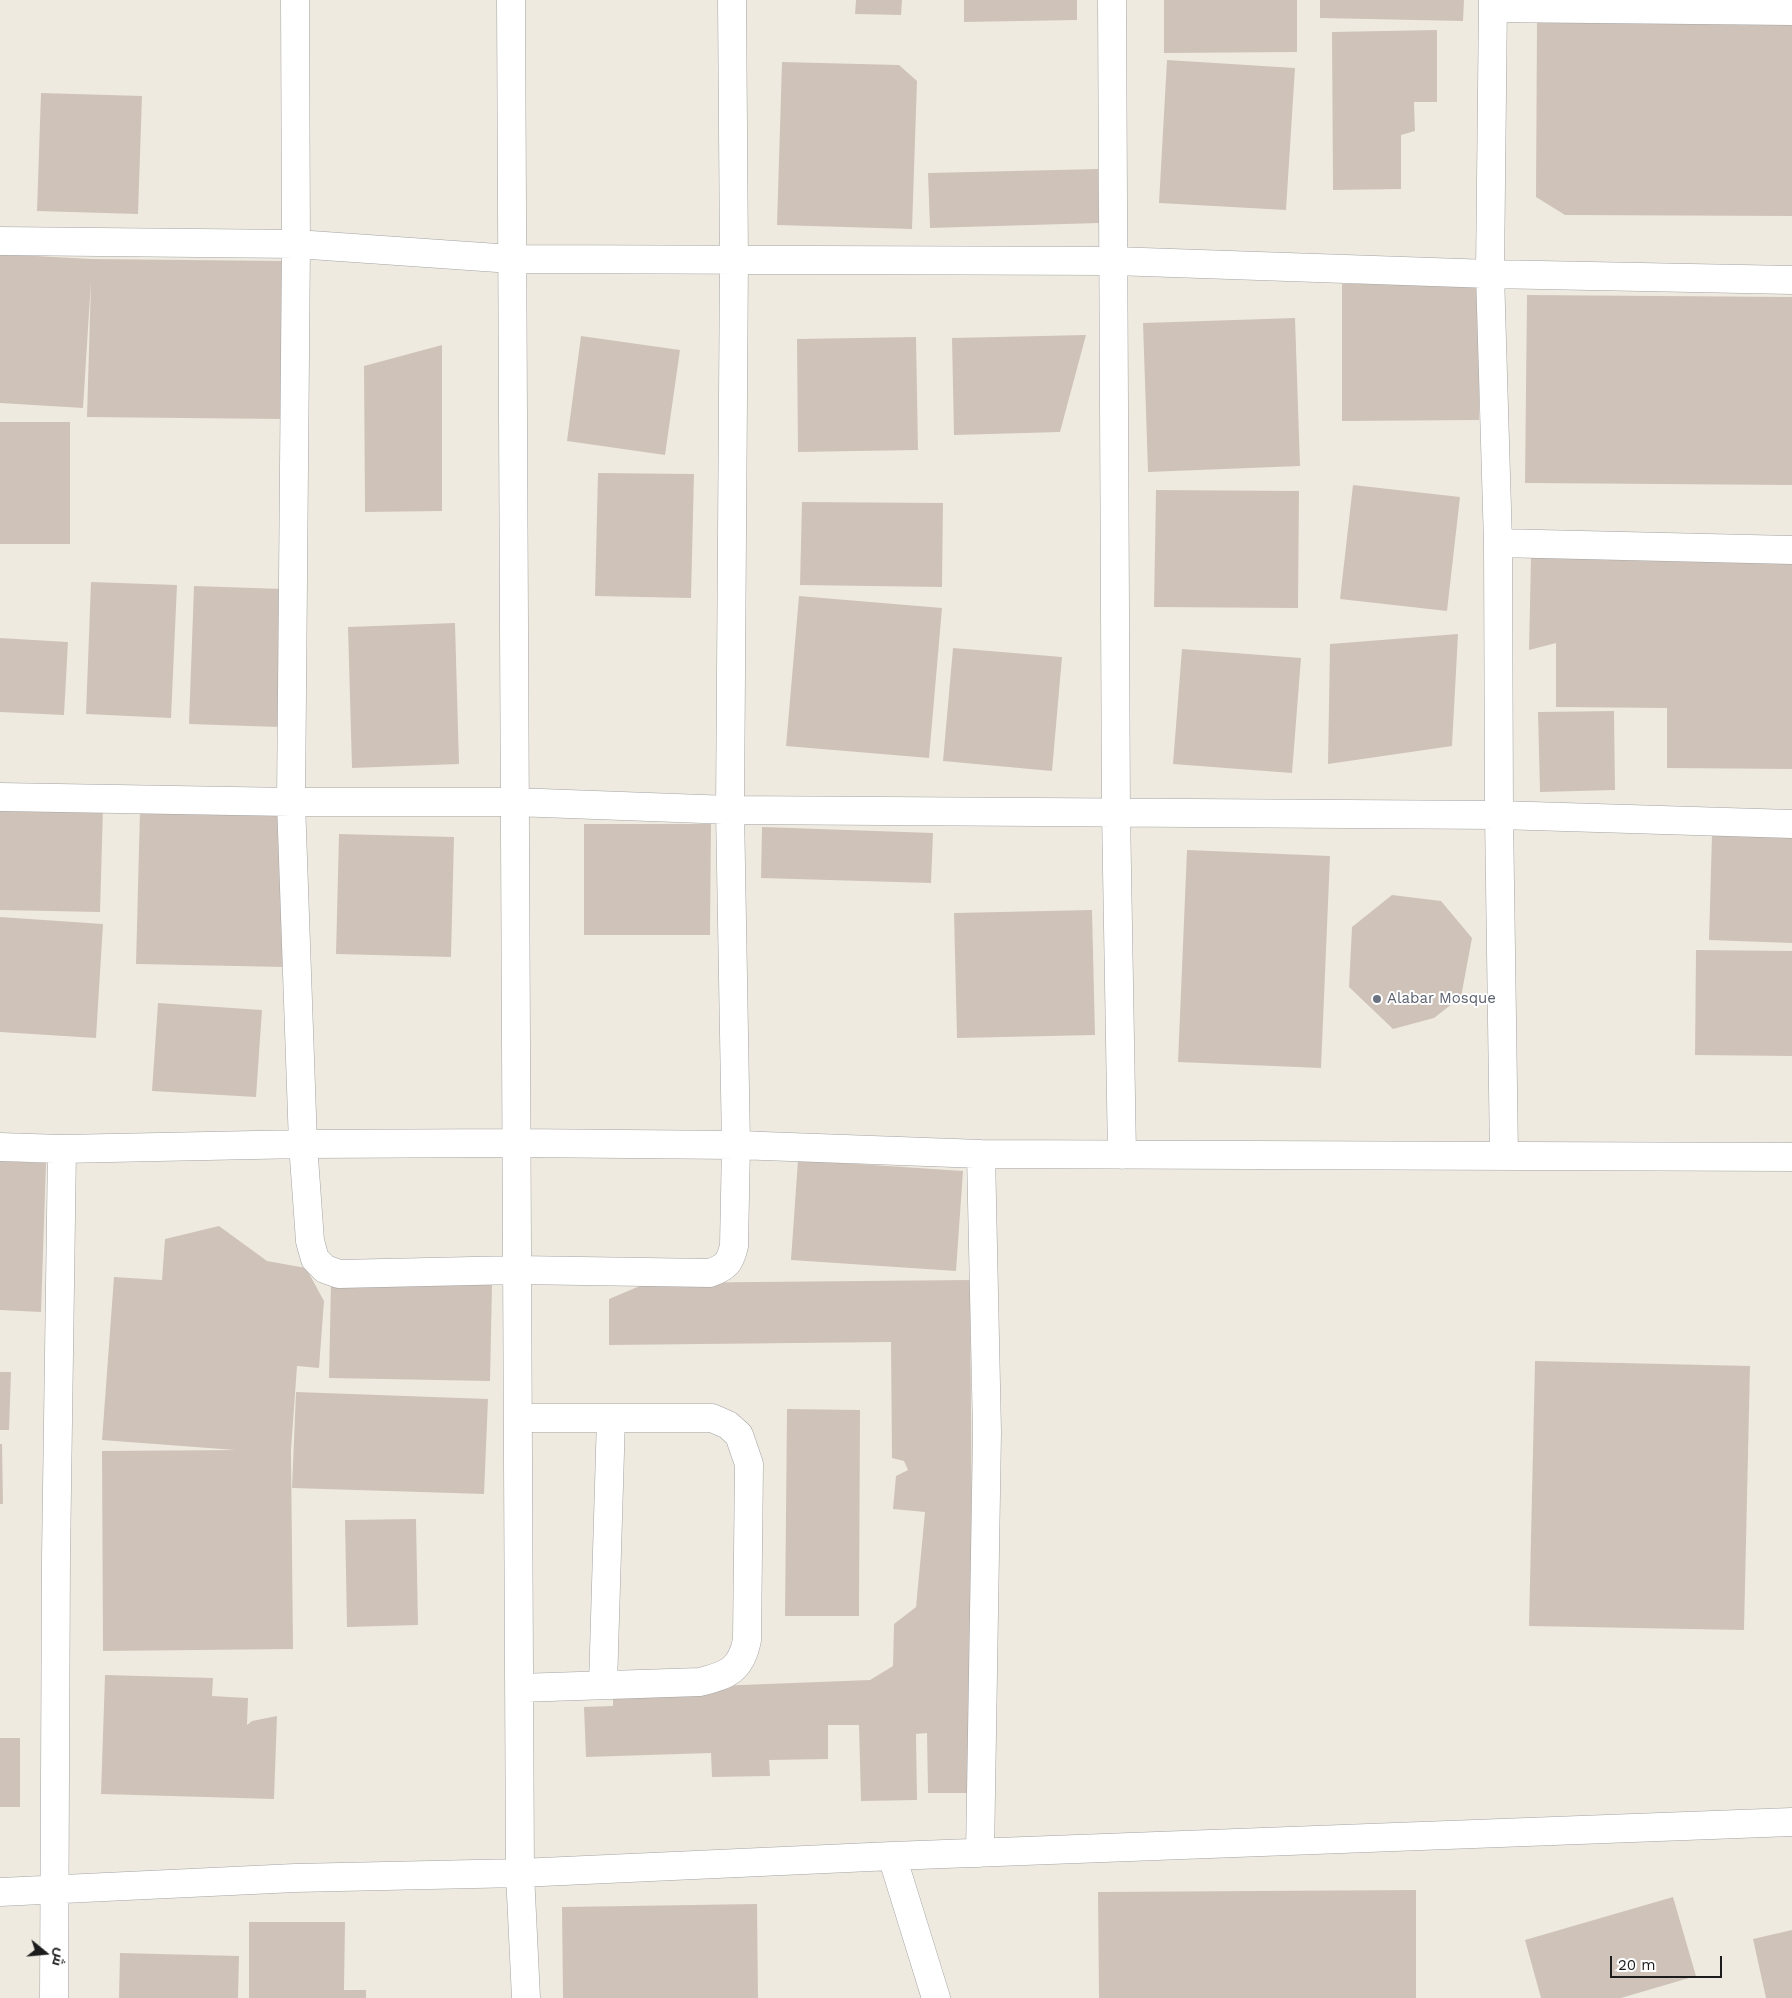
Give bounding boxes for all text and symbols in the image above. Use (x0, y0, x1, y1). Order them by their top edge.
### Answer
place label: Alabar Mosque (1387, 990, 1496, 1008)
marker: Alabar Mosque (1371, 993, 1383, 1005)
north arrow (20, 1928, 70, 1978)
text: ش (49, 1946, 70, 1968)
scale bar (1612, 1946, 1724, 1978)
text: 20 m (1618, 1956, 1656, 1974)

